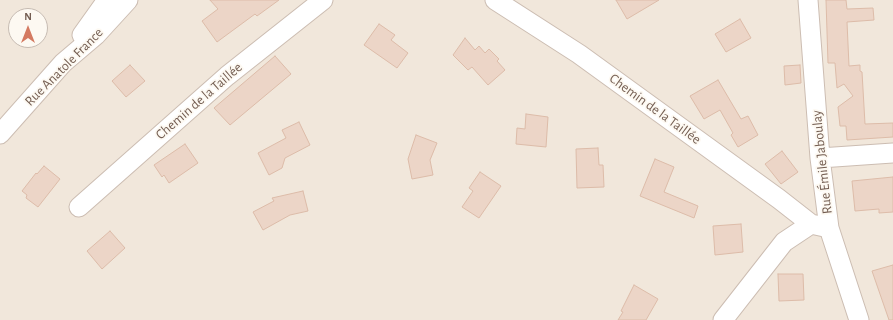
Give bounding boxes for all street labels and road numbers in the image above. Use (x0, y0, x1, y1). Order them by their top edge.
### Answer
street label: Rue Anatole France (21, 24, 107, 110)
street label: Chemin de la Taillée (152, 59, 246, 143)
street label: Chemin de la Taillée (606, 70, 704, 148)
street label: Rue Émile Jaboulay (808, 109, 836, 215)

